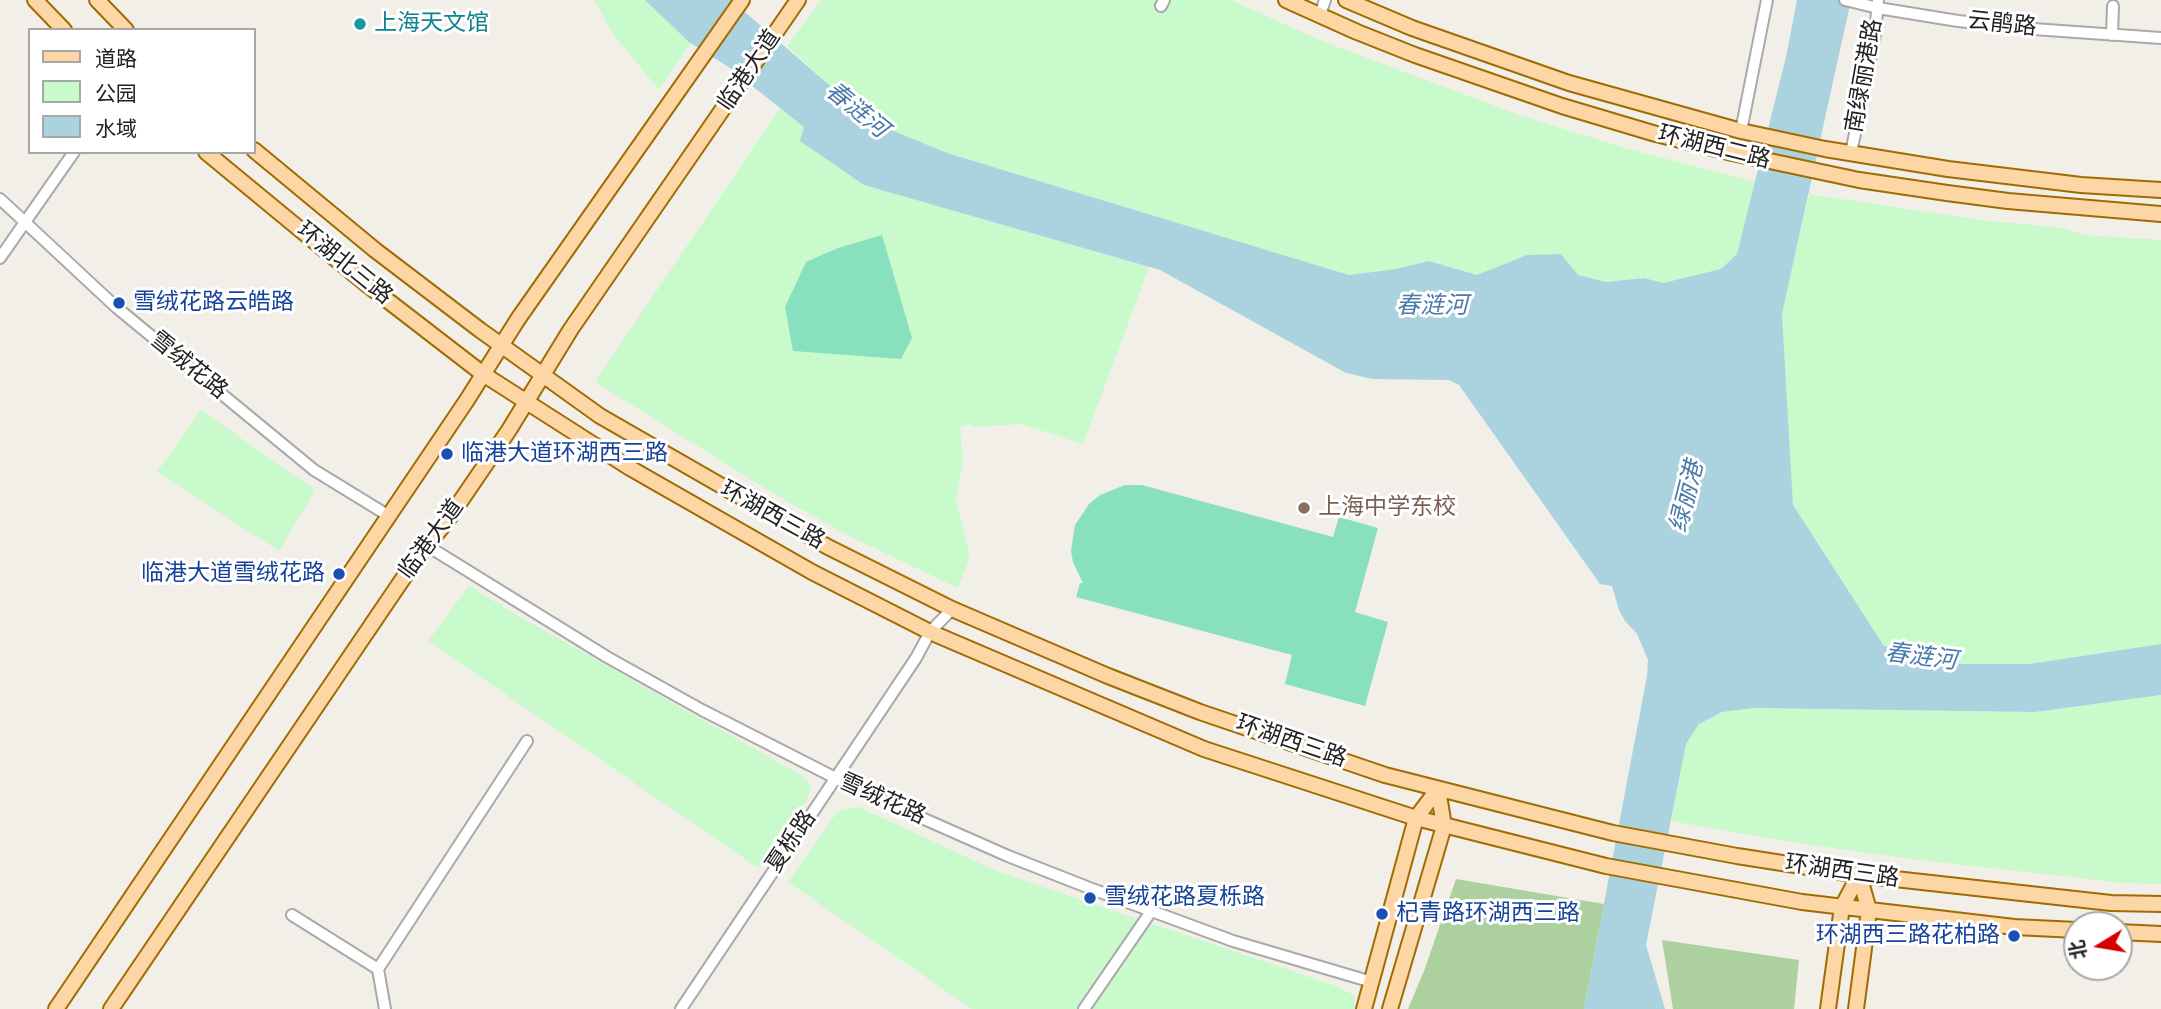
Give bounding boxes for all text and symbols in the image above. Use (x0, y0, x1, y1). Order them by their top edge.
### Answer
street label: 云鹃路 (1966, 8, 2038, 42)
place label: 上海天文馆 (374, 10, 489, 38)
marker: 上海天文馆 (352, 16, 368, 32)
street label: 南绿丽港路 (1841, 17, 1889, 135)
street label: 临港大道 (713, 25, 787, 117)
legend (28, 28, 256, 154)
text: 道路 (95, 47, 137, 72)
water label: 春涟河 (819, 77, 893, 145)
text: 公园 (95, 82, 137, 107)
text: 水域 (95, 117, 137, 142)
street label: 环湖西二路 (1655, 121, 1773, 175)
street label: 环湖北三路 (291, 217, 397, 311)
place label: 雪绒花路云皓路 (133, 289, 294, 317)
water label: 春涟河 (1396, 293, 1468, 321)
marker: 雪绒花路云皓路 (111, 295, 127, 311)
street label: 雪绒花路 (144, 326, 232, 406)
place label: 临港大道环湖西三路 (461, 440, 668, 468)
marker: 临港大道环湖西三路 (439, 446, 455, 462)
water label: 绿丽港 (1665, 459, 1711, 535)
street label: 环湖西三路 (715, 476, 829, 556)
place label: 上海中学东校 (1318, 494, 1456, 522)
street label: 临港大道 (394, 495, 470, 585)
marker: 上海中学东校 (1296, 500, 1312, 516)
place label: 临港大道雪绒花路 (141, 560, 325, 588)
marker: 临港大道雪绒花路 (331, 566, 347, 582)
water label: 春涟河 (1884, 639, 1958, 677)
street label: 环湖西三路 (1232, 710, 1350, 774)
street label: 雪绒花路 (834, 769, 930, 831)
street label: 夏栎路 (761, 806, 823, 878)
street label: 环湖西三路 (1783, 850, 1901, 894)
place label: 雪绒花路夏栎路 (1104, 884, 1265, 912)
marker: 雪绒花路夏栎路 (1082, 890, 1098, 906)
place label: 杞青路环湖西三路 (1396, 900, 1580, 928)
marker: 杞青路环湖西三路 (1374, 906, 1390, 922)
north arrow (2063, 911, 2133, 981)
place label: 环湖西三路花柏路 (1816, 922, 2000, 950)
marker: 环湖西三路花柏路 (2006, 928, 2022, 944)
text: 北 (2066, 938, 2092, 961)

